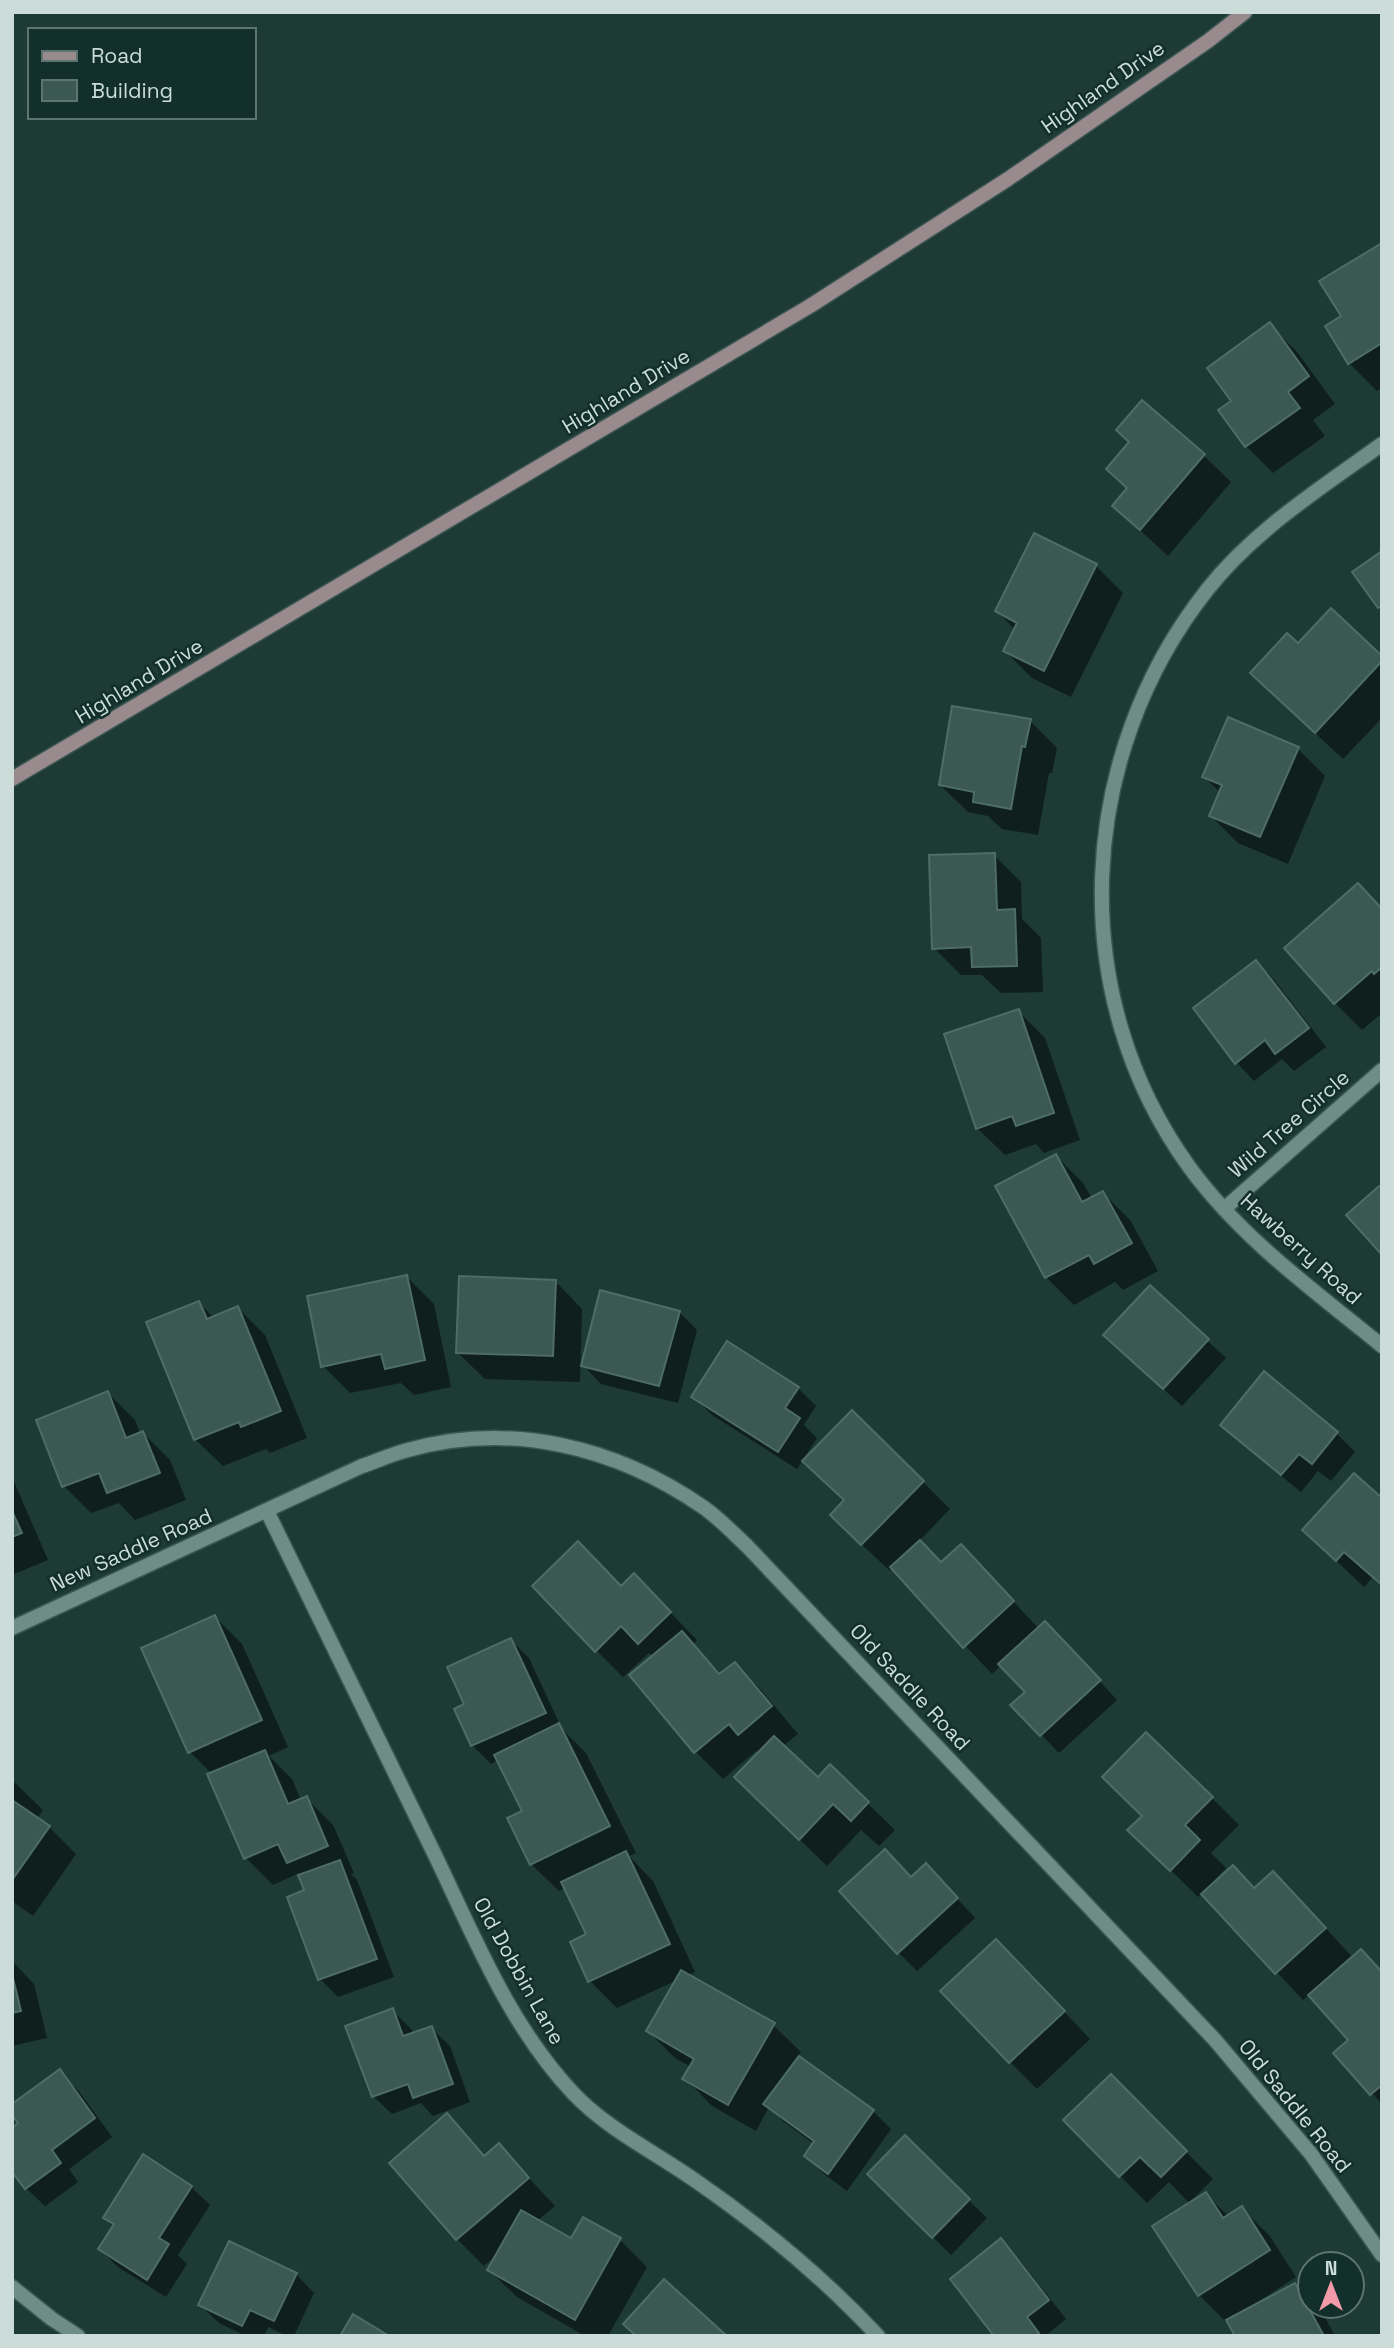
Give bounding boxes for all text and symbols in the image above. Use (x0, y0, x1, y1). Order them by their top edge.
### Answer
legend (28, 28, 256, 119)
street label: Highland Drive (1036, 34, 1170, 139)
text: Road (91, 42, 143, 69)
text: Building (91, 77, 173, 104)
street label: Highland Drive (557, 342, 695, 439)
street label: Highland Drive (70, 632, 208, 729)
street label: Wild Tree Circle (1222, 1064, 1355, 1184)
street label: Hawberry Road (1235, 1187, 1368, 1310)
street label: New Saddle Road (46, 1502, 216, 1597)
street label: Old Saddle Road (844, 1617, 976, 1756)
street label: Old Dobbin Lane (468, 1892, 571, 2049)
street label: Old Saddle Road (1233, 2033, 1358, 2178)
north arrow (1296, 2250, 1366, 2320)
text: N (1325, 2256, 1337, 2281)

